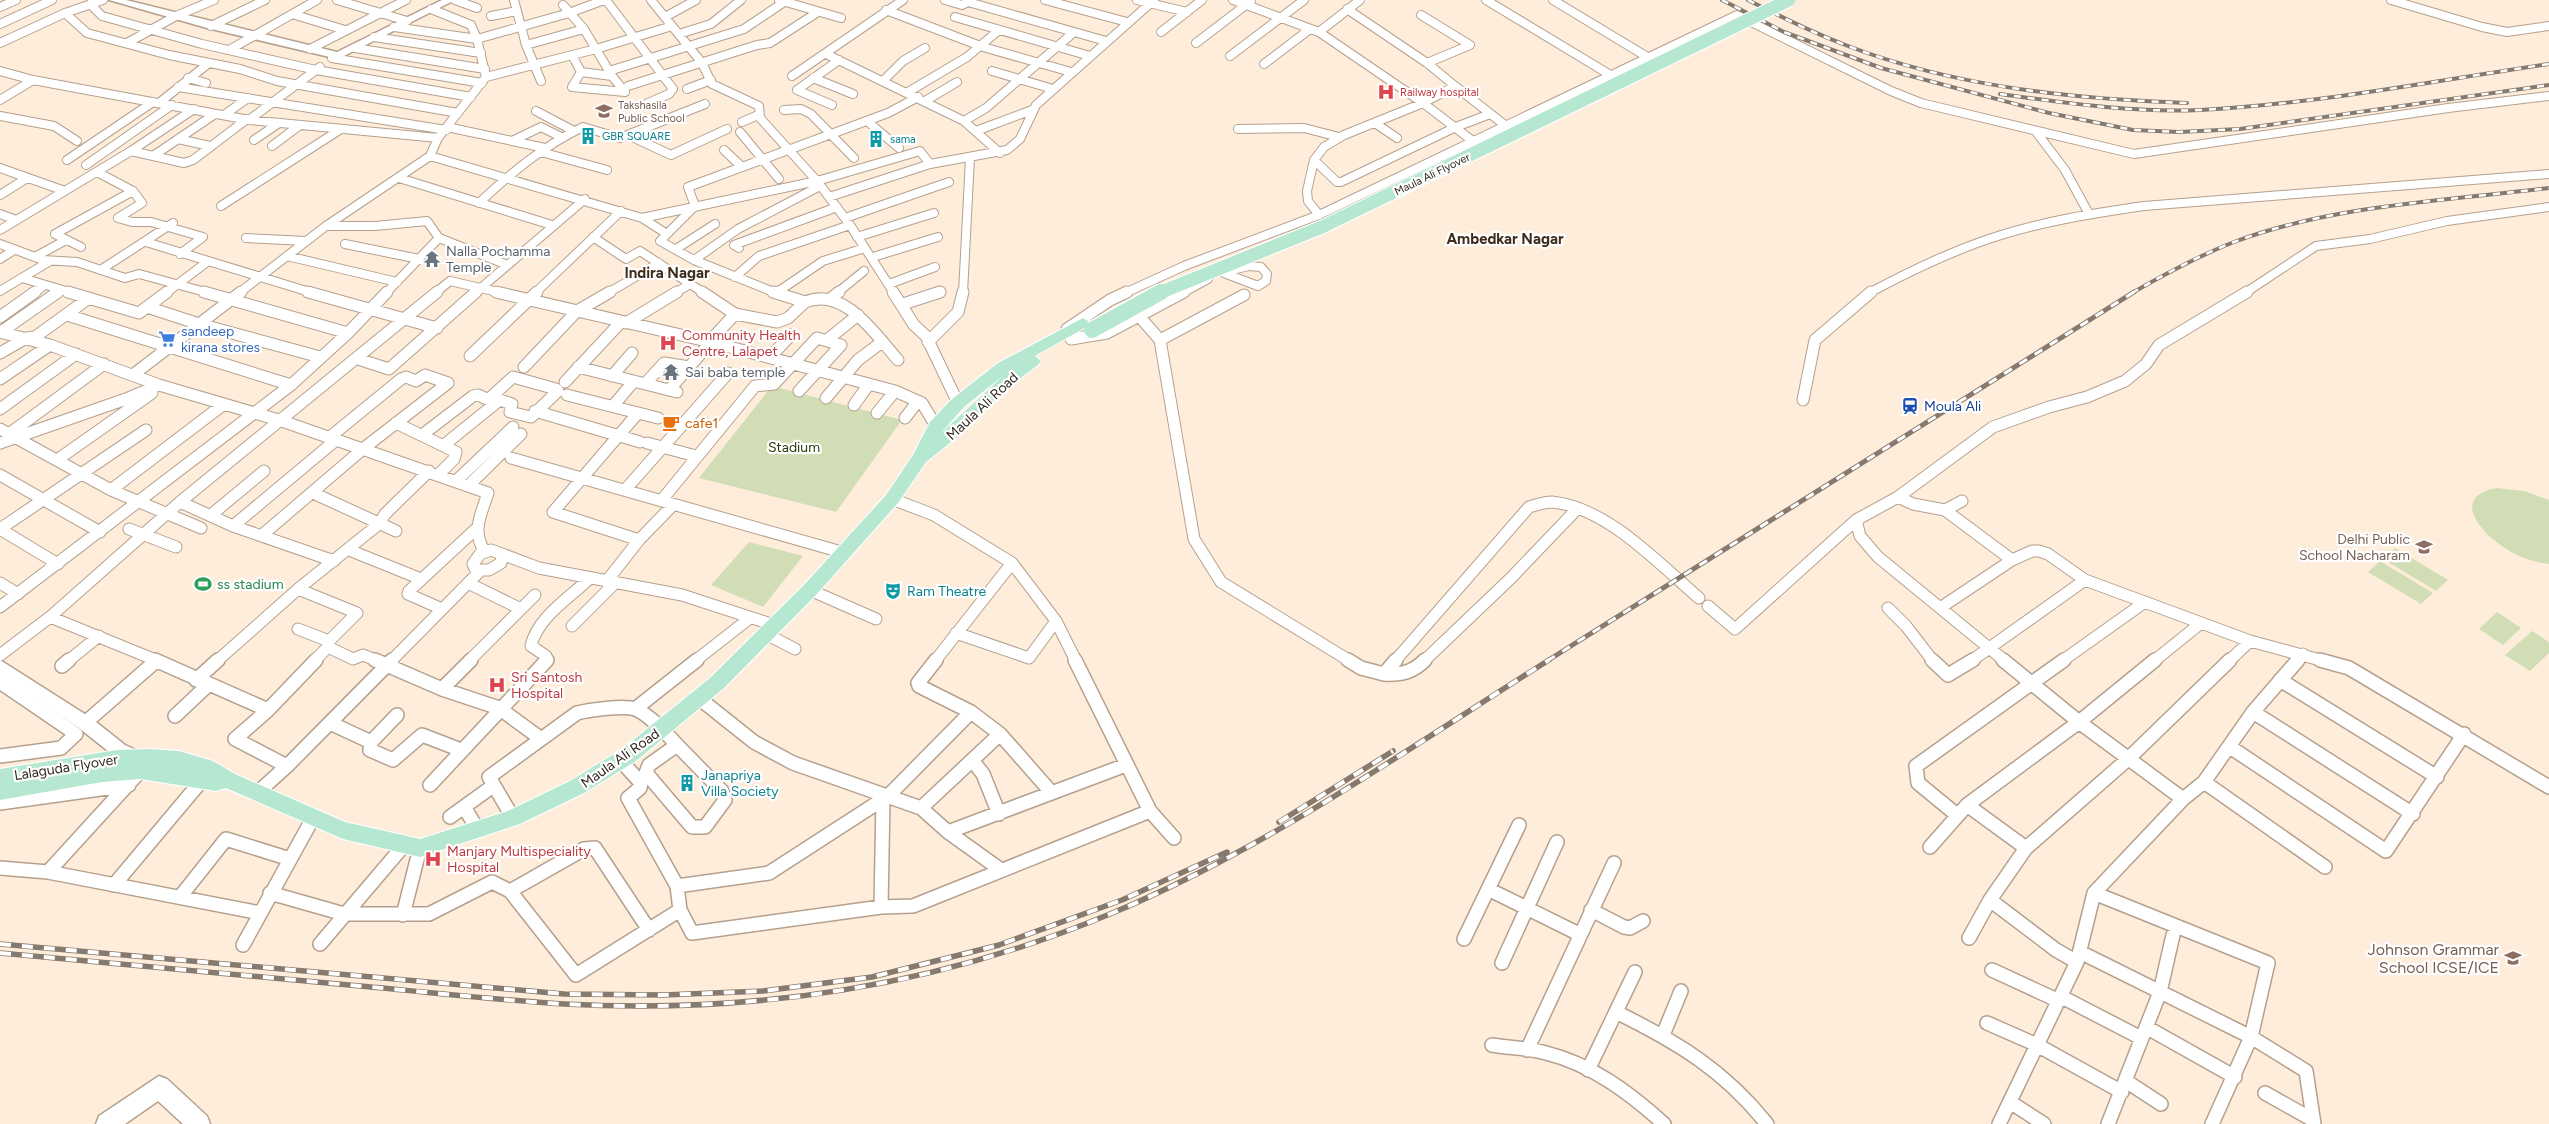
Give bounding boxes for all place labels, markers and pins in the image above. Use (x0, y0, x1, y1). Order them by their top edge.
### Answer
hospital icon: Railway hospital (1376, 82, 1396, 102)
place label: Railway hospital (1400, 86, 1479, 99)
place label: Takshasila Public School (618, 99, 685, 125)
school or university icon: Takshasila Public School (594, 101, 614, 121)
building icon: GBR SQUARE (578, 126, 598, 146)
building icon: sama (866, 129, 886, 149)
place label: GBR SQUARE (602, 130, 671, 143)
place label: sama (890, 133, 916, 146)
place label: Nalla Pochamma Temple (446, 243, 550, 276)
temple icon: Nalla Pochamma Temple (422, 249, 442, 269)
place label: sandeep kirana stores (181, 323, 260, 356)
place label: Community Health Centre, Lalapet (682, 327, 801, 360)
supermarket icon: sandeep kirana stores (157, 329, 177, 349)
hospital icon: Community Health Centre, Lalapet (658, 333, 678, 353)
temple icon: Sai baba temple (661, 362, 681, 382)
place label: Sai baba temple (685, 364, 786, 381)
station icon: Moula Ali (1900, 396, 1920, 416)
place label: Moula Ali (1924, 398, 1981, 415)
cafe icon: cafe1 (661, 413, 681, 433)
place label: cafe1 (685, 415, 718, 432)
place label: Delhi Public School Nacharam (2299, 531, 2410, 564)
school or university icon: Delhi Public School Nacharam (2414, 537, 2434, 557)
sports icon: ss stadium (193, 574, 213, 594)
place label: ss stadium (217, 576, 284, 593)
theatre icon: Ram Theatre (883, 581, 903, 601)
place label: Ram Theatre (907, 583, 987, 600)
place label: Sri Santosh Hospital (511, 669, 582, 702)
hospital icon: Sri Santosh Hospital (487, 675, 507, 695)
place label: Janapriya Villa Society (701, 767, 779, 800)
building icon: Janapriya Villa Society (677, 773, 697, 793)
place label: Manjary Multispeciality Hospital (447, 843, 592, 876)
hospital icon: Manjary Multispeciality Hospital (423, 849, 443, 869)
place label: Johnson Grammar School ICSE/ICE (2367, 940, 2500, 977)
school or university icon: Johnson Grammar School ICSE/ICE (2503, 948, 2523, 968)

